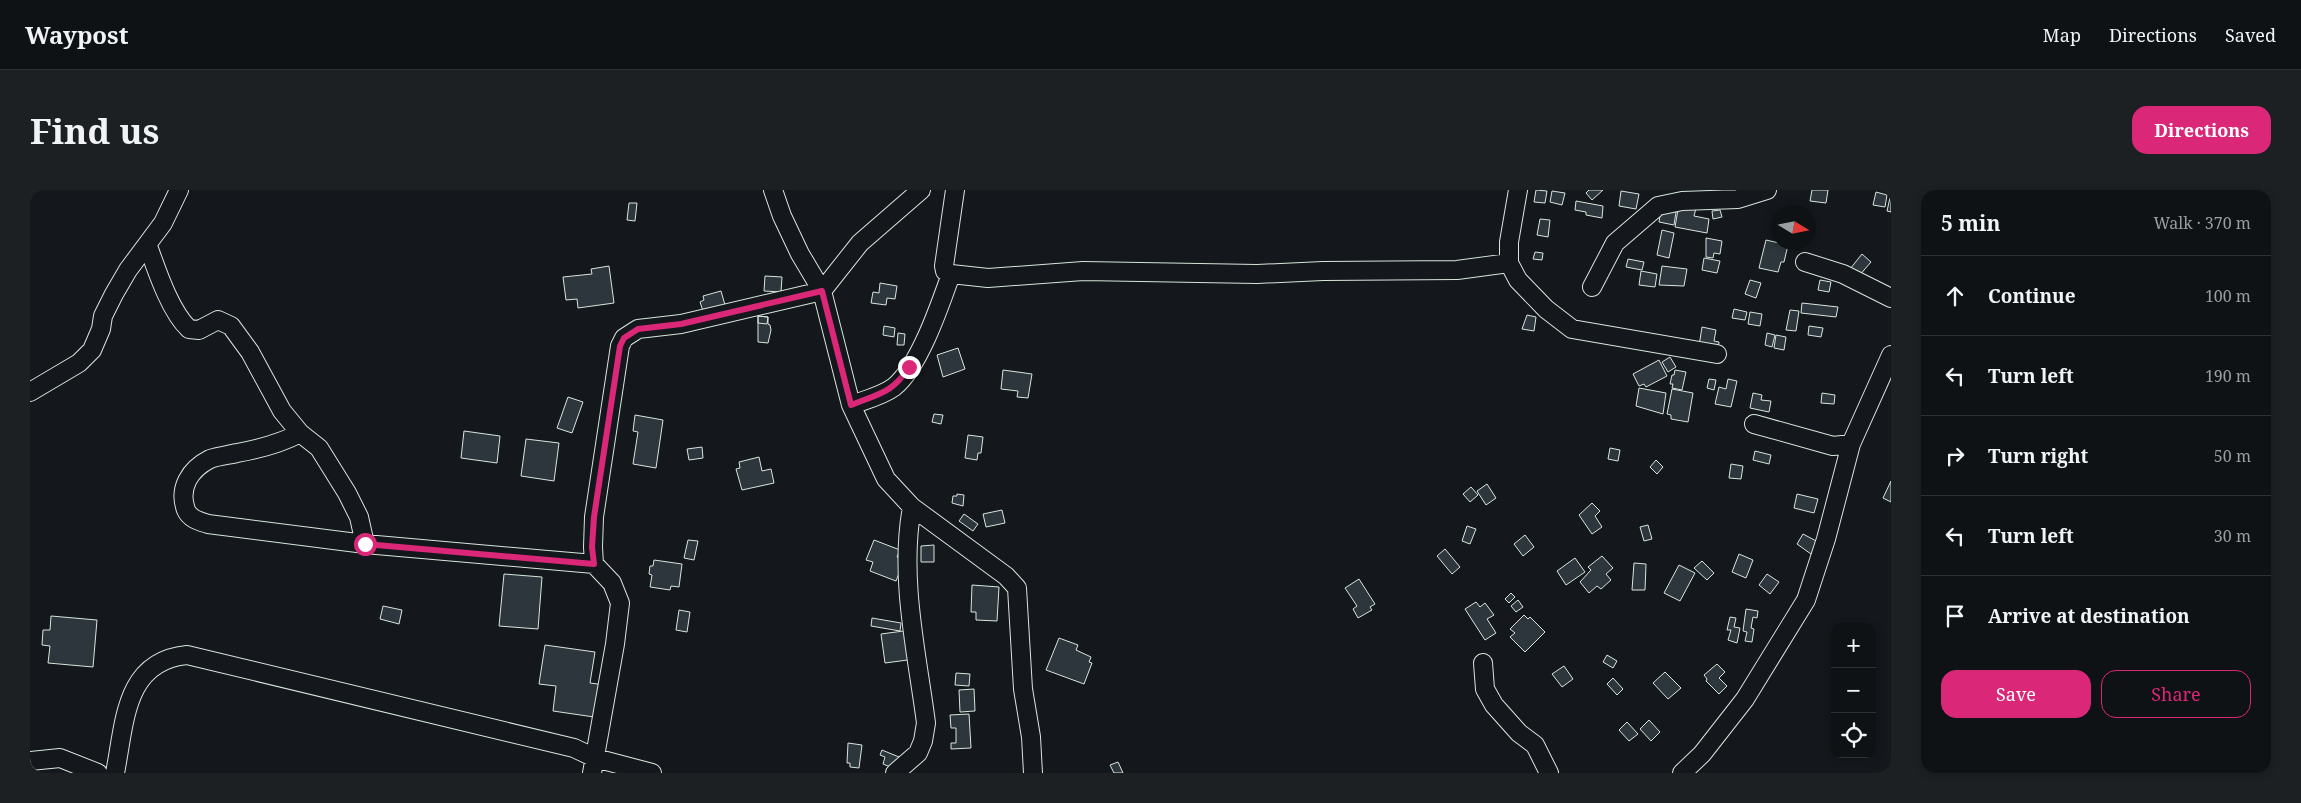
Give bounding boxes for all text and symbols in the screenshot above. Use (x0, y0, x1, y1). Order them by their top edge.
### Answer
text: Waypost (25, 18, 128, 51)
text: Map (2043, 23, 2081, 47)
text: Directions (2109, 23, 2197, 47)
text: Saved (2225, 23, 2276, 47)
button: Directions (2132, 106, 2271, 154)
text: Find us (30, 107, 159, 154)
north arrow (1771, 205, 1816, 250)
text: 5 min (1941, 209, 2000, 237)
text: Walk · 370 m (2154, 212, 2251, 234)
icon: ahead (1941, 282, 1969, 310)
text: Continue (1988, 283, 2076, 309)
text: 100 m (2205, 285, 2251, 307)
route end (898, 356, 921, 379)
icon: left (1941, 362, 1969, 390)
text: Turn left (1988, 363, 2074, 389)
text: 190 m (2205, 365, 2251, 387)
icon: right (1941, 442, 1969, 470)
text: Turn right (1988, 443, 2088, 469)
text: 50 m (2214, 445, 2251, 467)
icon: left (1941, 522, 1969, 550)
text: Turn left (1988, 523, 2074, 549)
text: 30 m (2214, 525, 2251, 547)
route start (354, 533, 377, 556)
icon: arrive (1941, 602, 1969, 630)
text: Arrive at destination (1988, 603, 2190, 629)
map controls (1831, 623, 1876, 758)
button: + (1831, 623, 1876, 668)
button: − (1831, 668, 1876, 713)
button: Save (1941, 670, 2091, 718)
button: Share (2101, 670, 2251, 718)
button: locate (1831, 713, 1876, 758)

